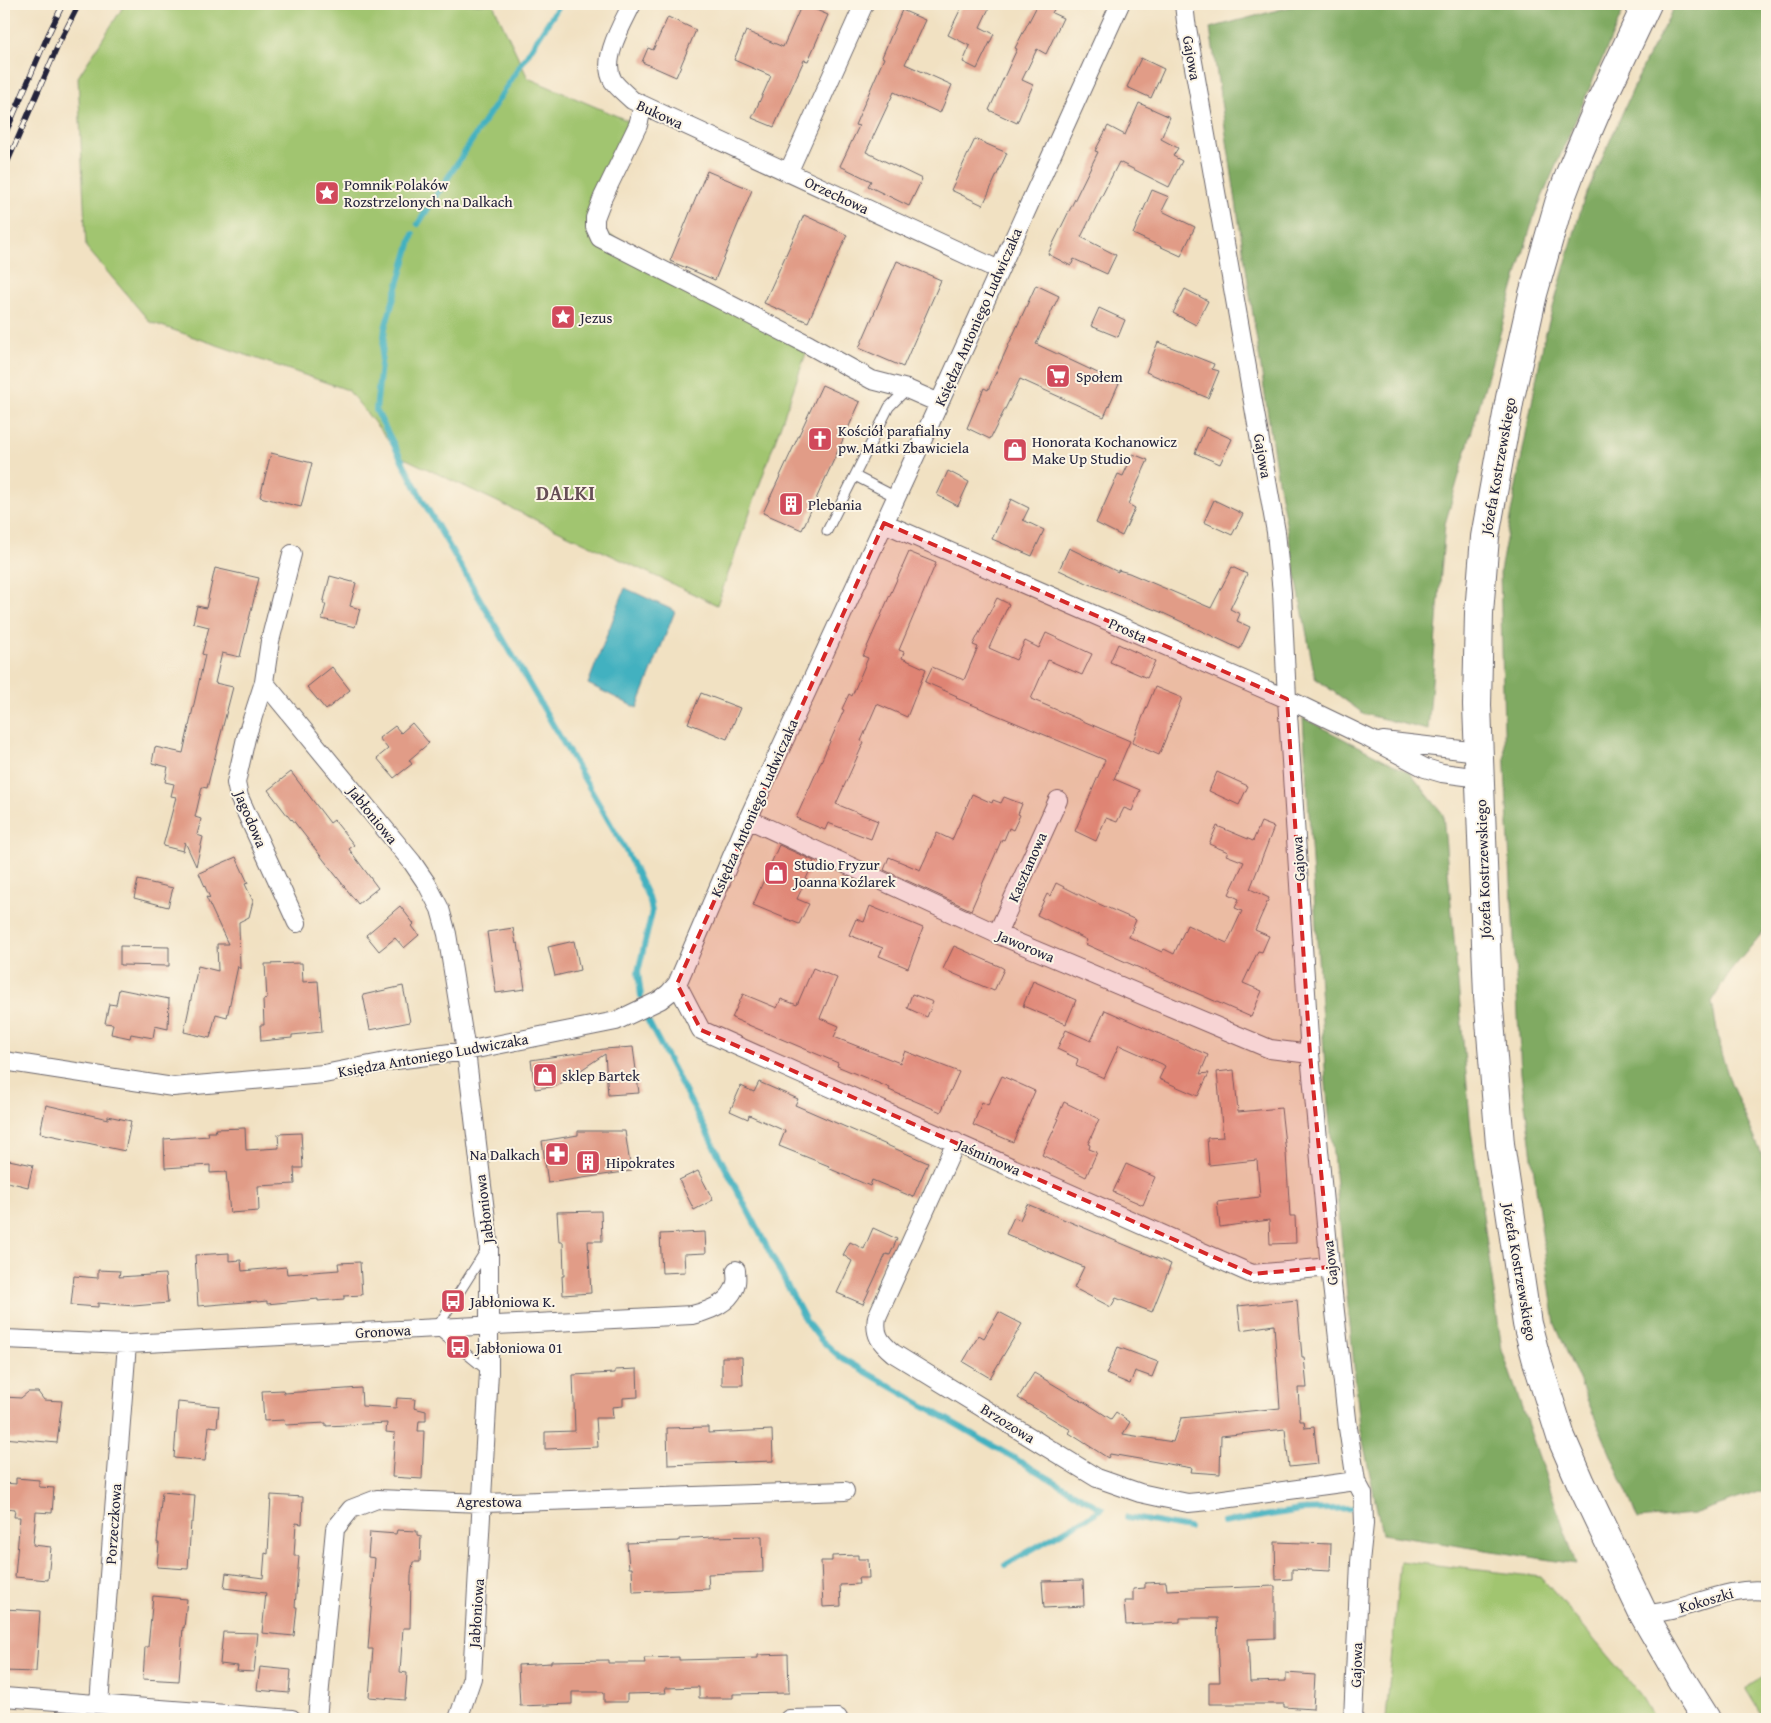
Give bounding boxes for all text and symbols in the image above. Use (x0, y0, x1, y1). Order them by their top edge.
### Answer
street label: Gajowa (1178, 34, 1206, 82)
street label: Bukowa (633, 94, 687, 134)
street label: Orzechowa (801, 171, 873, 219)
place label: Pomnik Polaków Rozstrzelonych na Dalkach (344, 174, 513, 212)
place icon: Pomnik Polaków Rozstrzelonych na Dalkach (314, 180, 340, 206)
street label: Księdza Antoniego Ludwiczaka (929, 225, 1027, 409)
place icon: Jezus (550, 304, 576, 330)
place label: Jezus (578, 307, 612, 328)
supermarket icon: Społem (1045, 363, 1071, 389)
place label: Społem (1076, 366, 1124, 387)
street label: Józefa Kostrzewskiego (1475, 395, 1520, 538)
place label: Kościół parafialny pw. Matki Zbawiciela (838, 420, 969, 458)
church icon: Kościół parafialny pw. Matki Zbawiciela (807, 426, 833, 452)
place label: Honorata Kochanowicz Make Up Studio (1032, 431, 1177, 469)
street label: Gajowa (1249, 432, 1277, 480)
shop icon: Honorata Kochanowicz Make Up Studio (1002, 437, 1028, 463)
district label: DALKI (536, 478, 596, 507)
building icon: Plebania (778, 491, 804, 517)
place label: Plebania (808, 494, 862, 515)
street label: Prosta (1105, 612, 1151, 648)
street label: Księdza Antoniego Ludwiczaka (705, 716, 803, 900)
street label: Jabłoniowa (342, 780, 403, 848)
street label: Jagodowa (229, 785, 272, 851)
street label: Józefa Kostrzewskiego (1470, 799, 1496, 941)
street label: Kasztanowa (1002, 829, 1052, 905)
street label: Gajowa (1286, 836, 1310, 882)
place label: Studio Fryzur Joanna Koźlarek (792, 854, 896, 892)
shop icon: Studio Fryzur Joanna Koźlarek (763, 860, 789, 886)
street label: Jaworowa (992, 924, 1058, 967)
street label: Księdza Antoniego Ludwiczaka (336, 1028, 530, 1082)
shop icon: sklep Bartek (532, 1062, 558, 1088)
place label: sklep Bartek (562, 1065, 640, 1086)
street label: Jaśminowa (952, 1133, 1024, 1180)
pharmacy icon: Na Dalkach (544, 1141, 570, 1167)
place label: Na Dalkach (470, 1144, 541, 1165)
building icon: Hipokrates (575, 1149, 601, 1175)
place label: Hipokrates (606, 1152, 675, 1173)
street label: Jabłoniowa (469, 1173, 499, 1247)
street label: Józefa Kostrzewskiego (1497, 1200, 1542, 1343)
street label: Gajowa (1317, 1240, 1343, 1286)
bus stop icon: Jabłoniowa K. (440, 1288, 466, 1314)
place label: Jabłoniowa K. (468, 1291, 555, 1312)
street label: Gronowa (355, 1319, 411, 1343)
bus stop icon: Jabłoniowa 01 (445, 1334, 471, 1360)
place label: Jabłoniowa 01 (474, 1337, 563, 1358)
street label: Brzozowa (977, 1398, 1039, 1448)
street label: Porzeczkowa (100, 1483, 126, 1565)
street label: Agrestowa (456, 1491, 522, 1512)
street label: Jabłoniowa (463, 1578, 489, 1650)
street label: Kokoszki (1676, 1582, 1736, 1618)
street label: Gajowa (1345, 1642, 1367, 1688)

